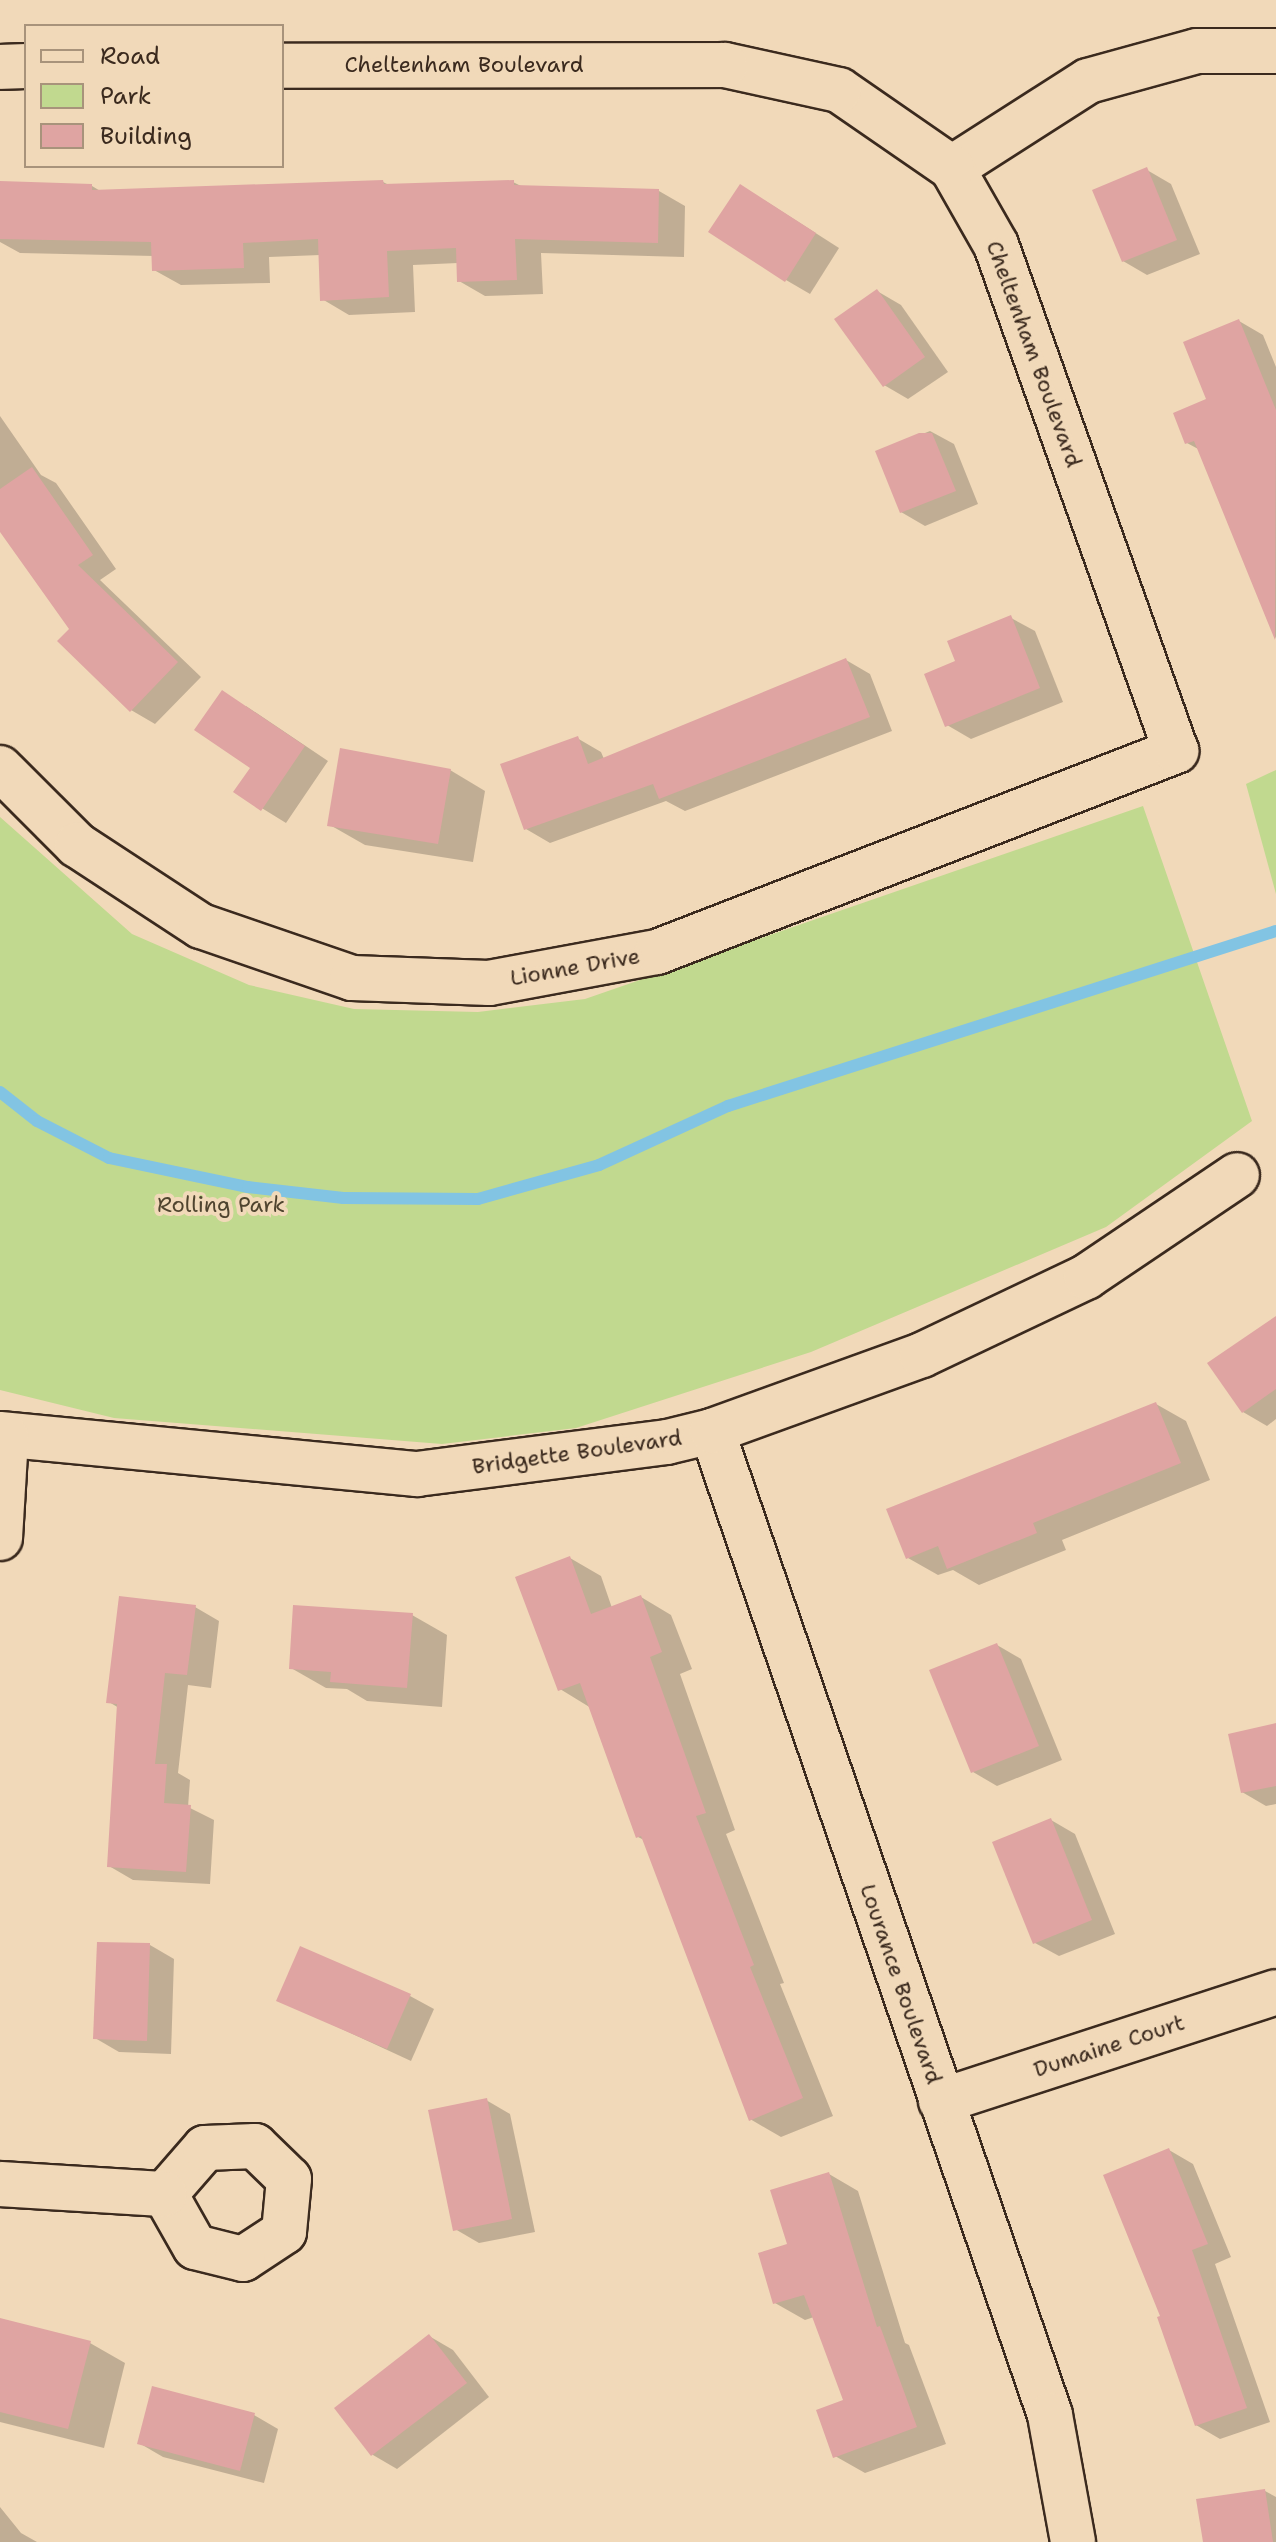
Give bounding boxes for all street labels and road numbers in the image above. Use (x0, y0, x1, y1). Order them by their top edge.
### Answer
street label: Cheltenham Boulevard (344, 52, 584, 78)
street label: Cheltenham Boulevard (981, 237, 1087, 471)
street label: Lionne Drive (508, 943, 642, 991)
street label: Bridgette Boulevard (470, 1424, 684, 1480)
street label: Lourance Boulevard (854, 1881, 948, 2087)
street label: Dumaine Court (1030, 2009, 1188, 2083)

